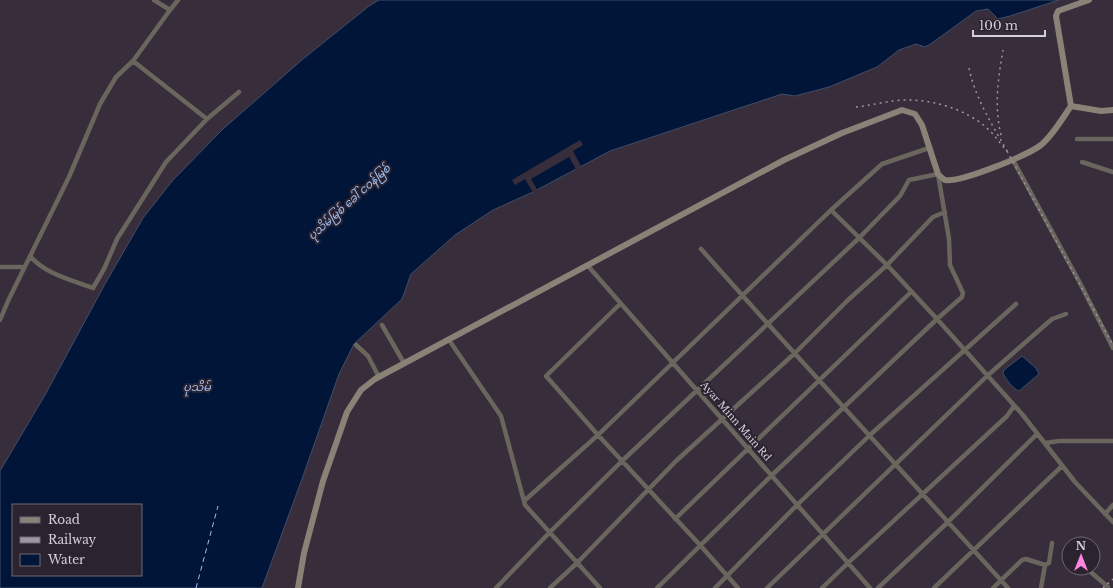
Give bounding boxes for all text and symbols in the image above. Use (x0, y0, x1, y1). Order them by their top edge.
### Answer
scale bar (973, 12, 1045, 38)
text: 100 m (979, 18, 1018, 33)
water label: ပုသိမ်မြစ် ခေါ် ငဝန်မြစ် (304, 160, 396, 245)
street label: Ayar Minn Main Rd (697, 378, 774, 464)
water label: ပုသိမ် (183, 379, 211, 397)
legend (12, 504, 142, 576)
text: Road (48, 512, 80, 527)
text: Railway (48, 532, 97, 547)
north arrow (1061, 536, 1101, 576)
text: N (1076, 539, 1087, 553)
text: Water (47, 552, 85, 567)

